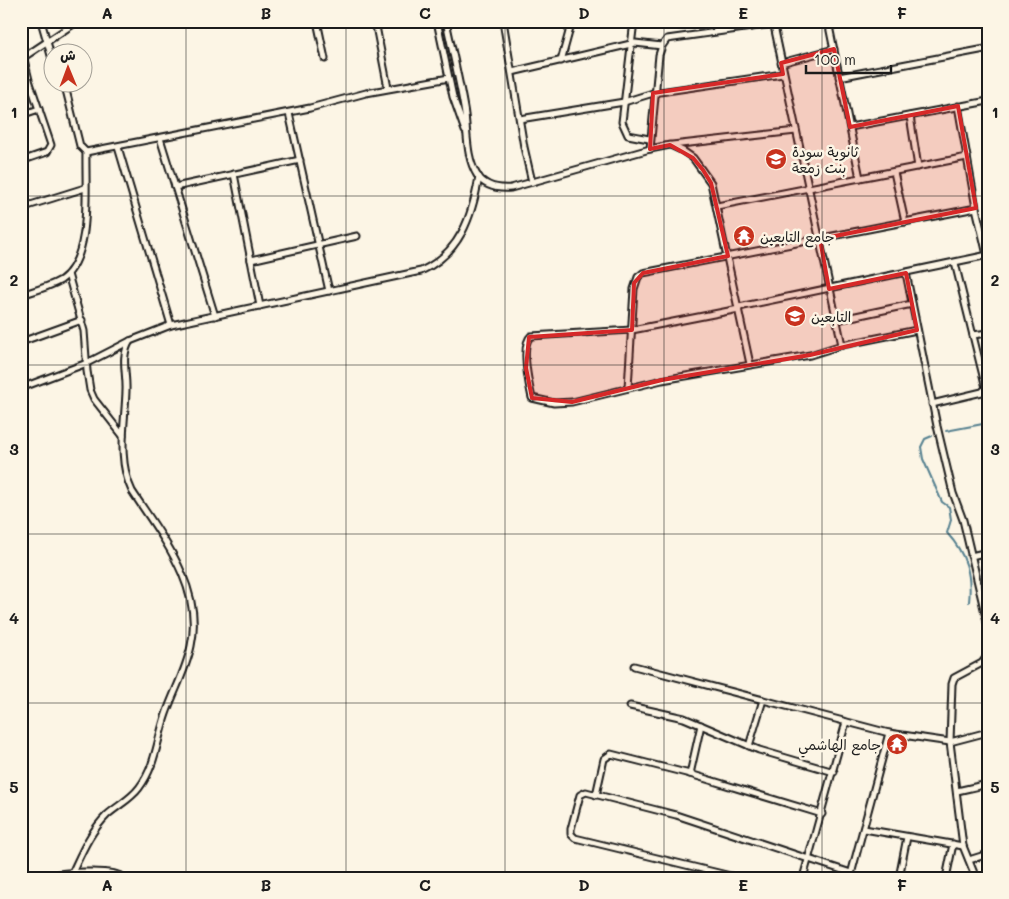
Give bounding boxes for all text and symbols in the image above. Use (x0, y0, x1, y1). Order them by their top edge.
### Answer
text: A (101, 2, 113, 23)
text: B (261, 2, 271, 23)
text: C (419, 2, 431, 23)
text: D (578, 2, 590, 23)
text: E (738, 2, 748, 23)
text: F (897, 2, 907, 23)
north arrow (42, 42, 92, 92)
scale bar (806, 42, 892, 74)
text: ش (60, 45, 76, 64)
text: 100 m (814, 49, 856, 69)
text: 1 (10, 101, 18, 122)
text: 1 (991, 101, 999, 122)
place label: ثانوية سودة بنت زمعة (792, 142, 859, 177)
school or university icon: ثانوية سودة بنت زمعة (764, 147, 788, 171)
temple icon: جامع التابعين (732, 224, 756, 248)
place label: جامع التابعين (760, 227, 835, 248)
text: 2 (10, 269, 19, 290)
text: 2 (991, 269, 1000, 290)
school or university icon: التابعين (783, 304, 807, 328)
place label: التابعين (811, 307, 851, 326)
text: 3 (9, 438, 19, 459)
text: 3 (990, 438, 1000, 459)
text: 4 (9, 607, 19, 628)
text: 4 (990, 607, 1000, 628)
temple icon: جامع الهاشمي (885, 732, 909, 756)
place label: جامع الهاشمي (798, 735, 881, 758)
text: 5 (9, 776, 19, 797)
text: 5 (990, 776, 1000, 797)
text: A (101, 874, 113, 895)
text: B (261, 874, 271, 895)
text: C (419, 874, 431, 895)
text: D (578, 874, 590, 895)
text: E (738, 874, 748, 895)
text: F (897, 874, 907, 895)

